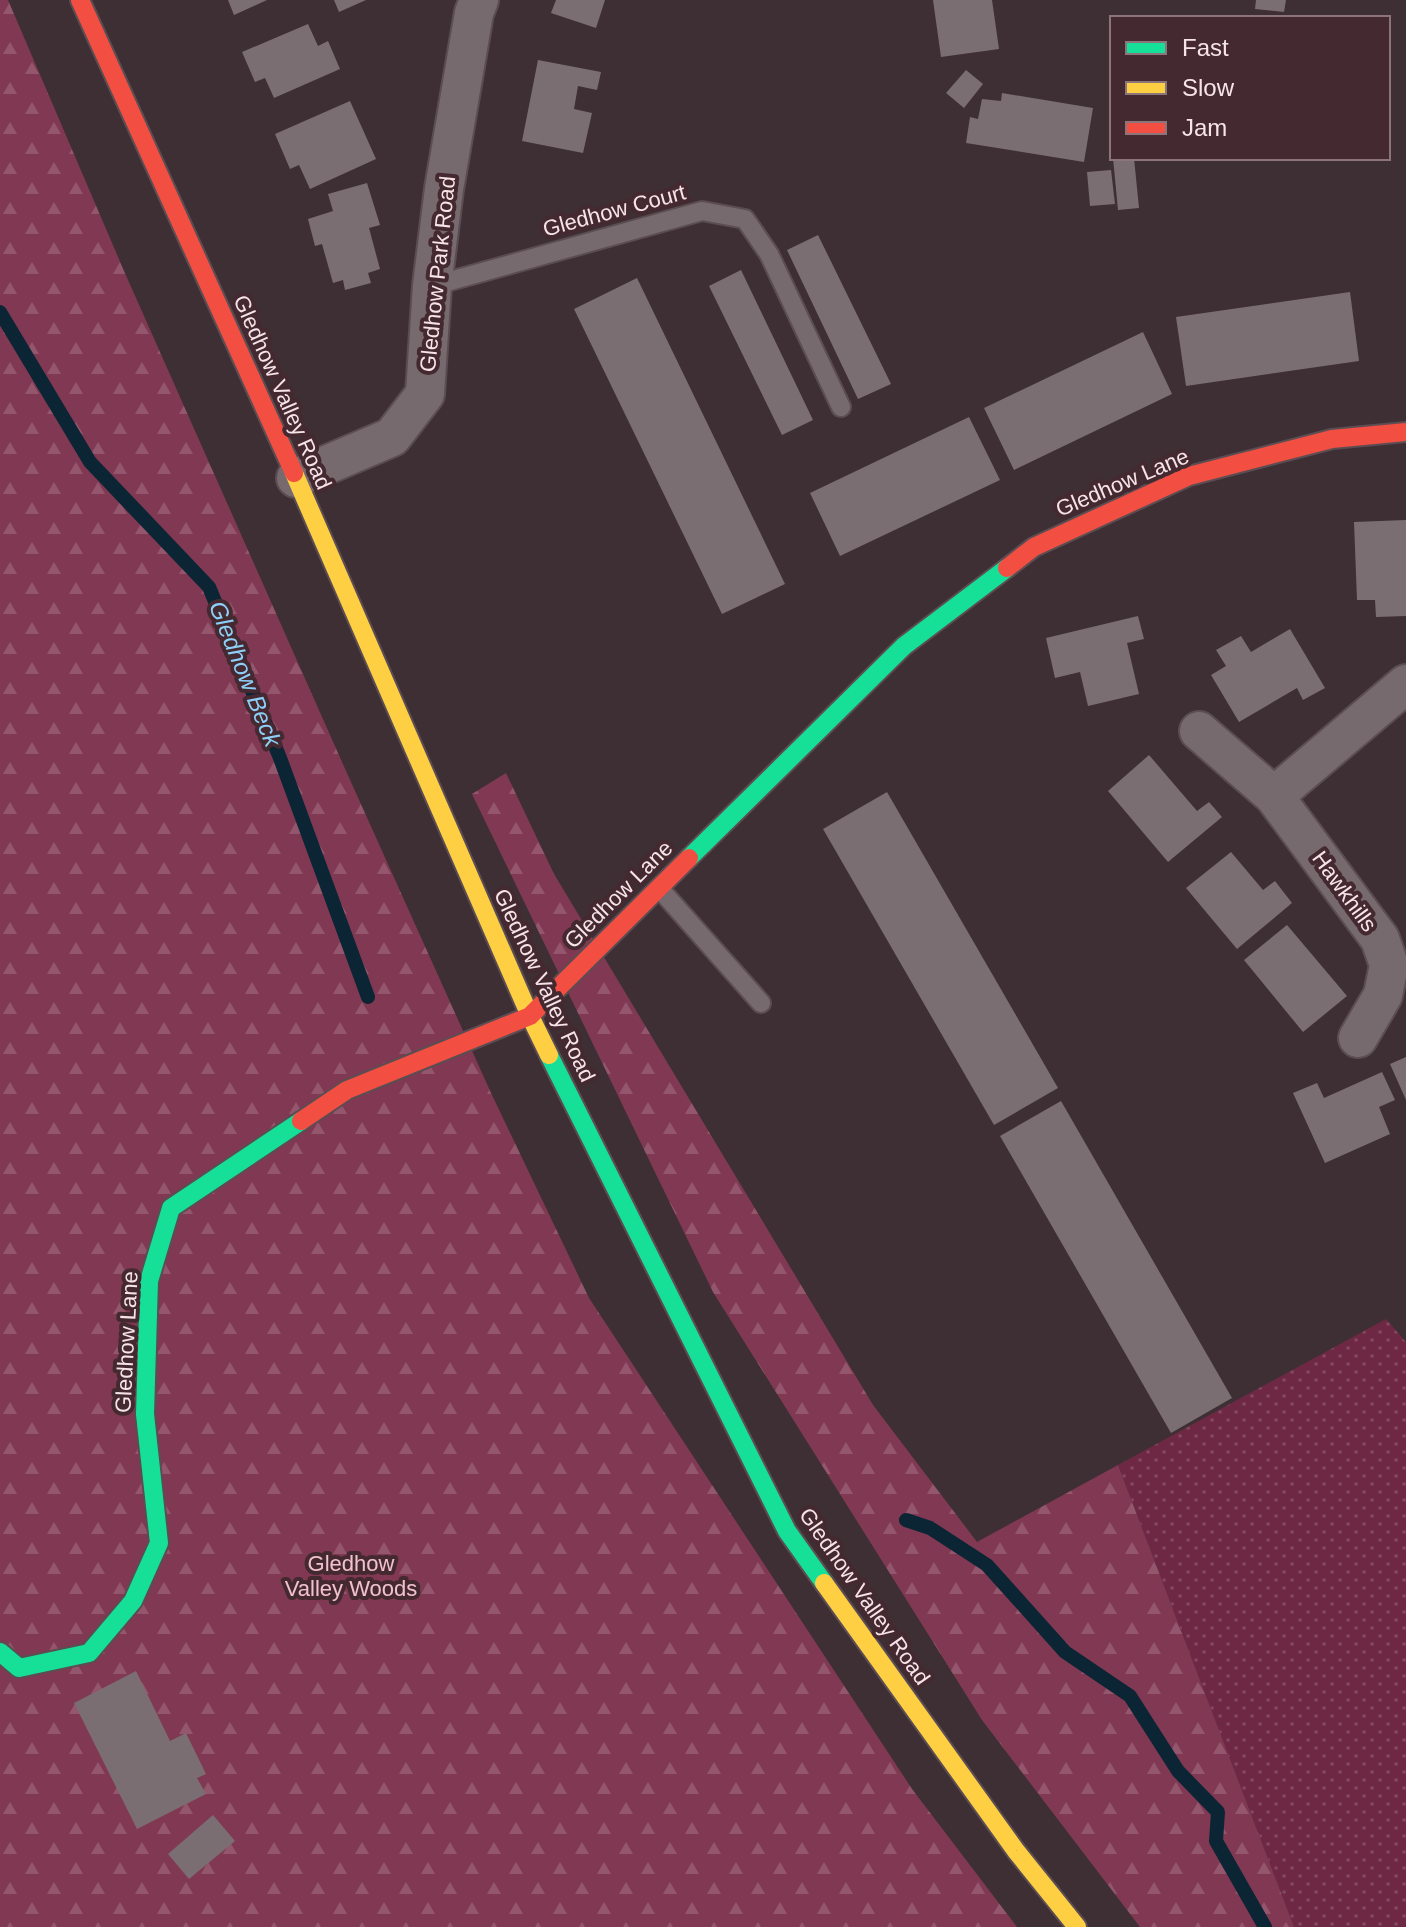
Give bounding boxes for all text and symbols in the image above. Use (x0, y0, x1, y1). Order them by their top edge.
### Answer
legend (1110, 16, 1390, 160)
text: Fast (1182, 34, 1229, 61)
text: Slow (1182, 74, 1235, 101)
text: Jam (1182, 114, 1227, 141)
street label: Gledhow Park Road (415, 175, 460, 373)
street label: Gledhow Court (540, 179, 688, 242)
street label: Gledhow Valley Road (228, 291, 337, 493)
street label: Gledhow Lane (1052, 443, 1192, 522)
water label: Gledhow Beck (204, 597, 288, 752)
street label: Gledhow Lane (559, 835, 677, 953)
street label: Hawkhills (1307, 846, 1382, 936)
street label: Gledhow Valley Road (489, 885, 600, 1086)
street label: Gledhow Lane (110, 1271, 143, 1414)
street label: Gledhow Valley Road (794, 1503, 935, 1689)
park label: Gledhow Valley Woods (285, 1551, 417, 1601)

